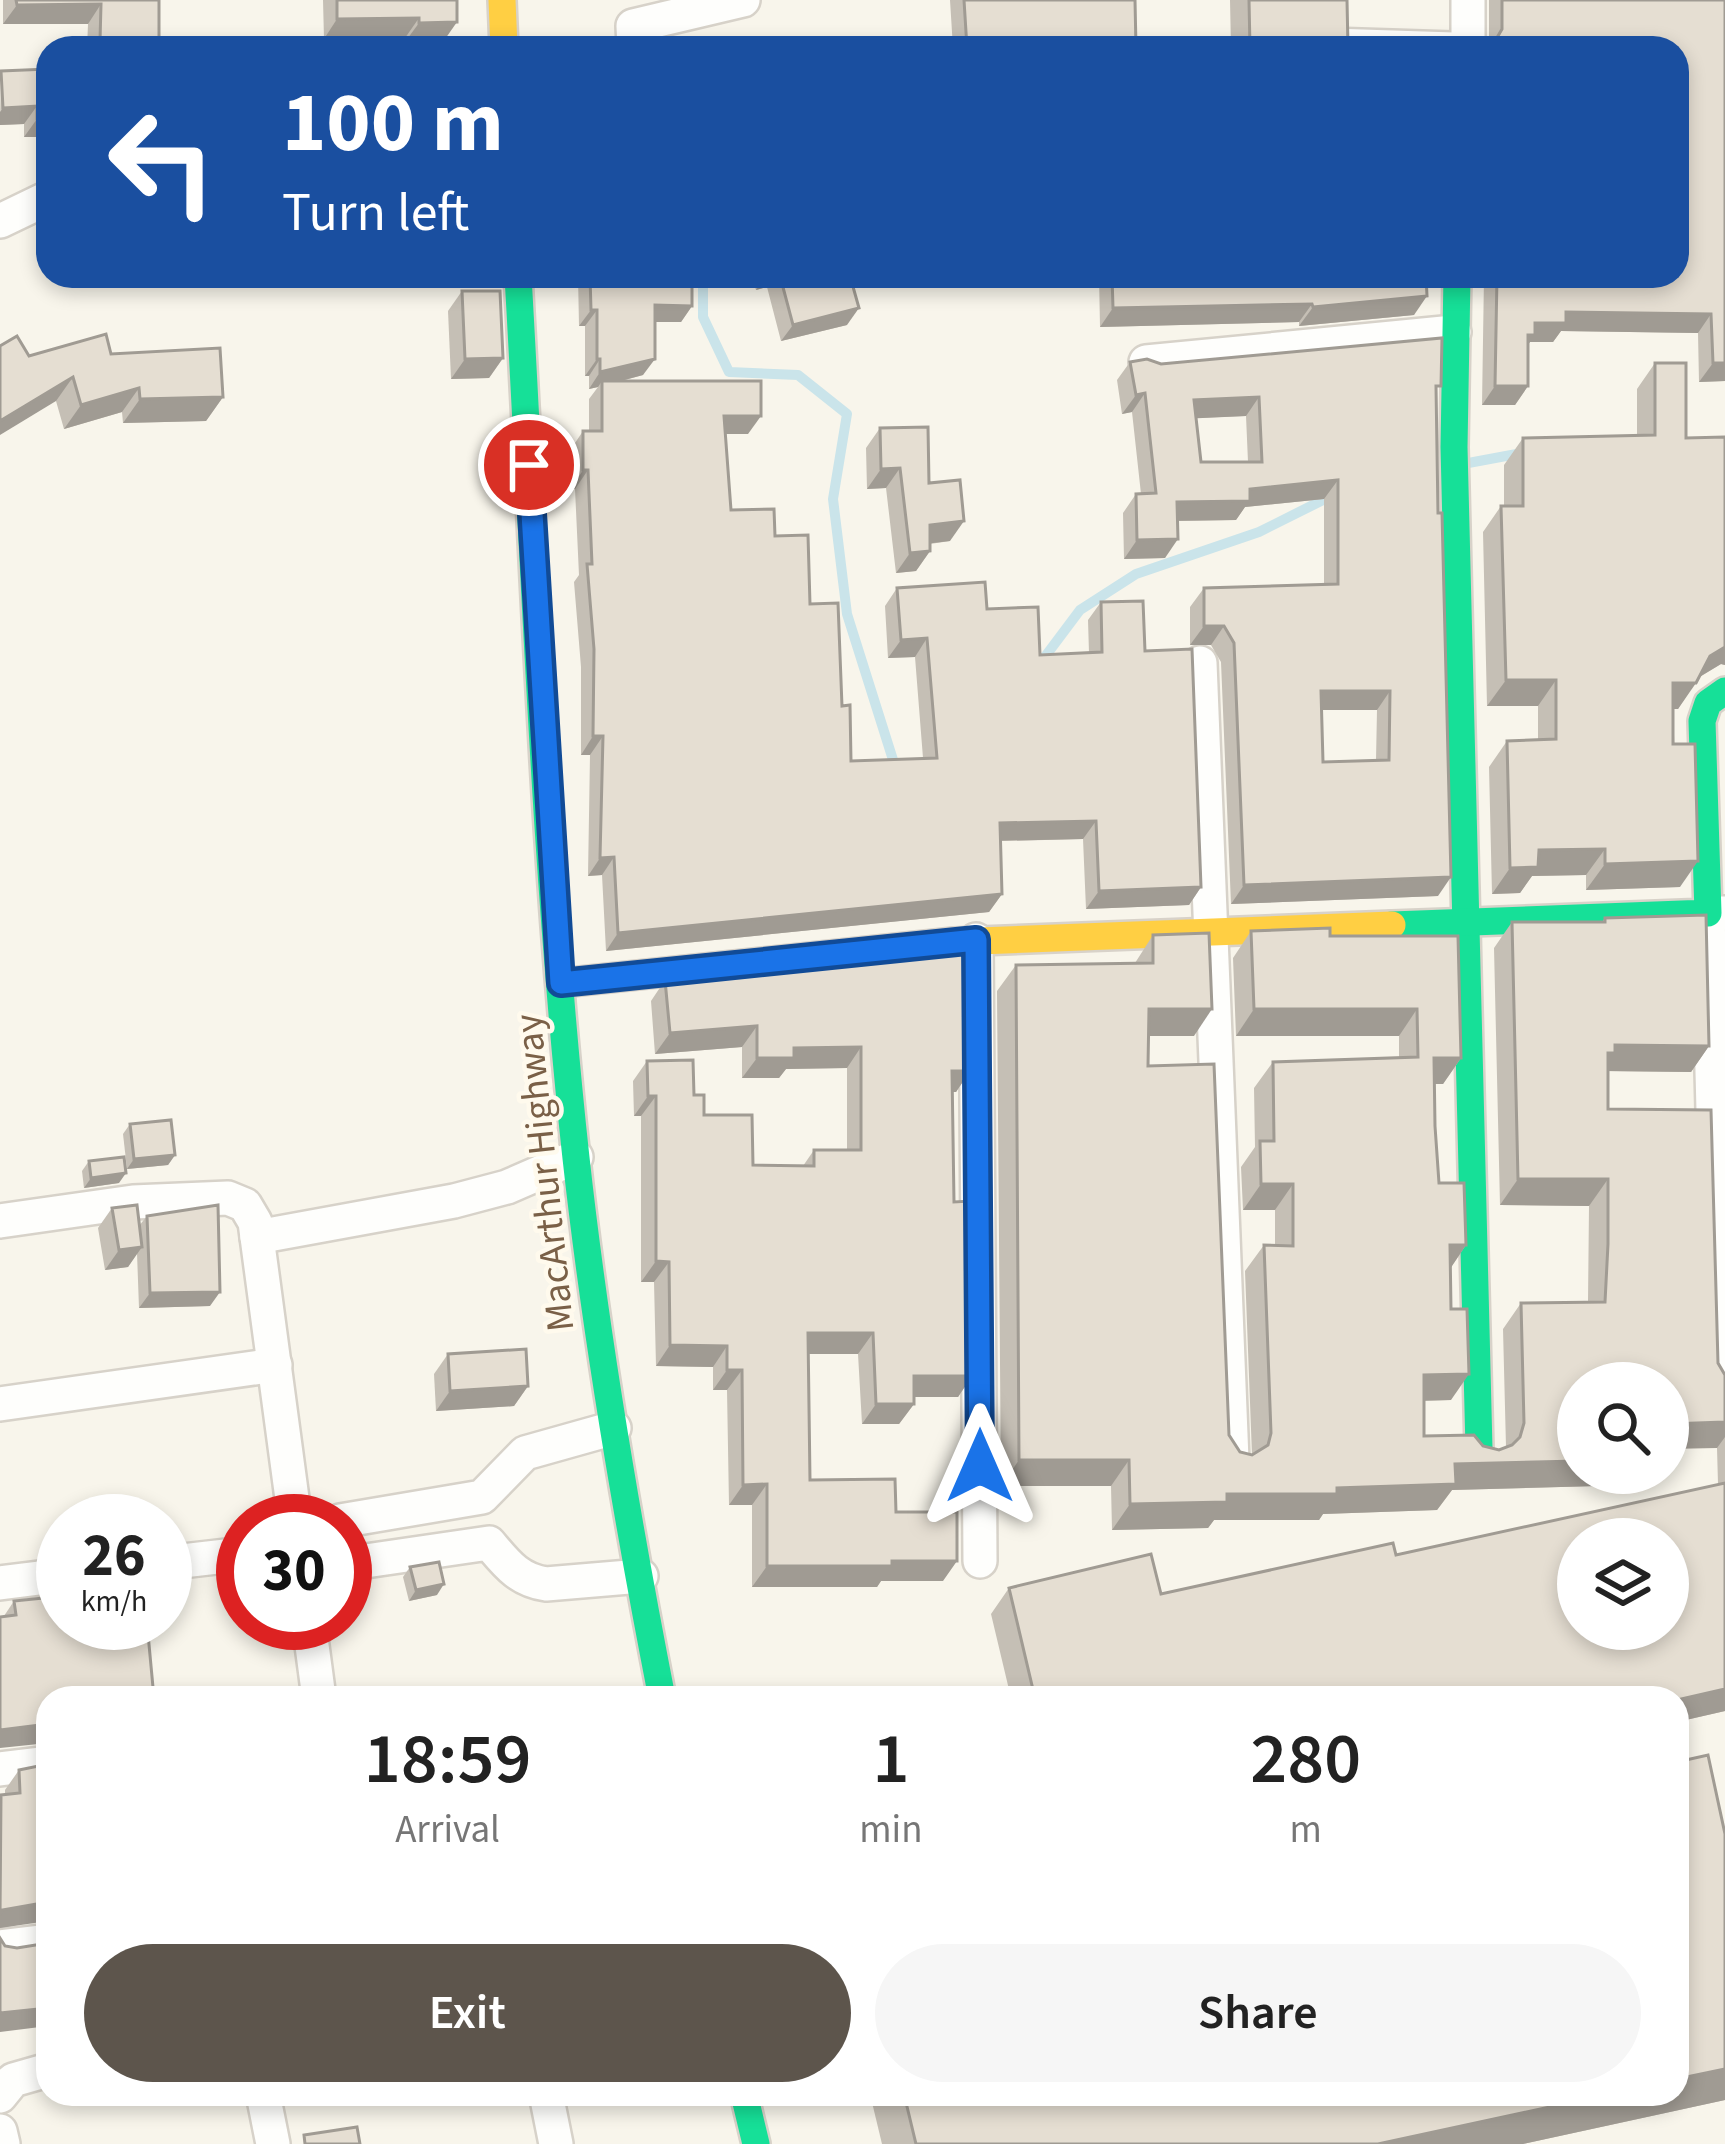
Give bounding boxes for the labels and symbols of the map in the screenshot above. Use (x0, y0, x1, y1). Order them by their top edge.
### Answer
pin (478, 414, 580, 516)
street label: MacArthur Highway (500, 1011, 590, 1334)
position arrow (917, 1403, 1043, 1529)
speed limit sign: 30 (216, 1494, 372, 1650)

